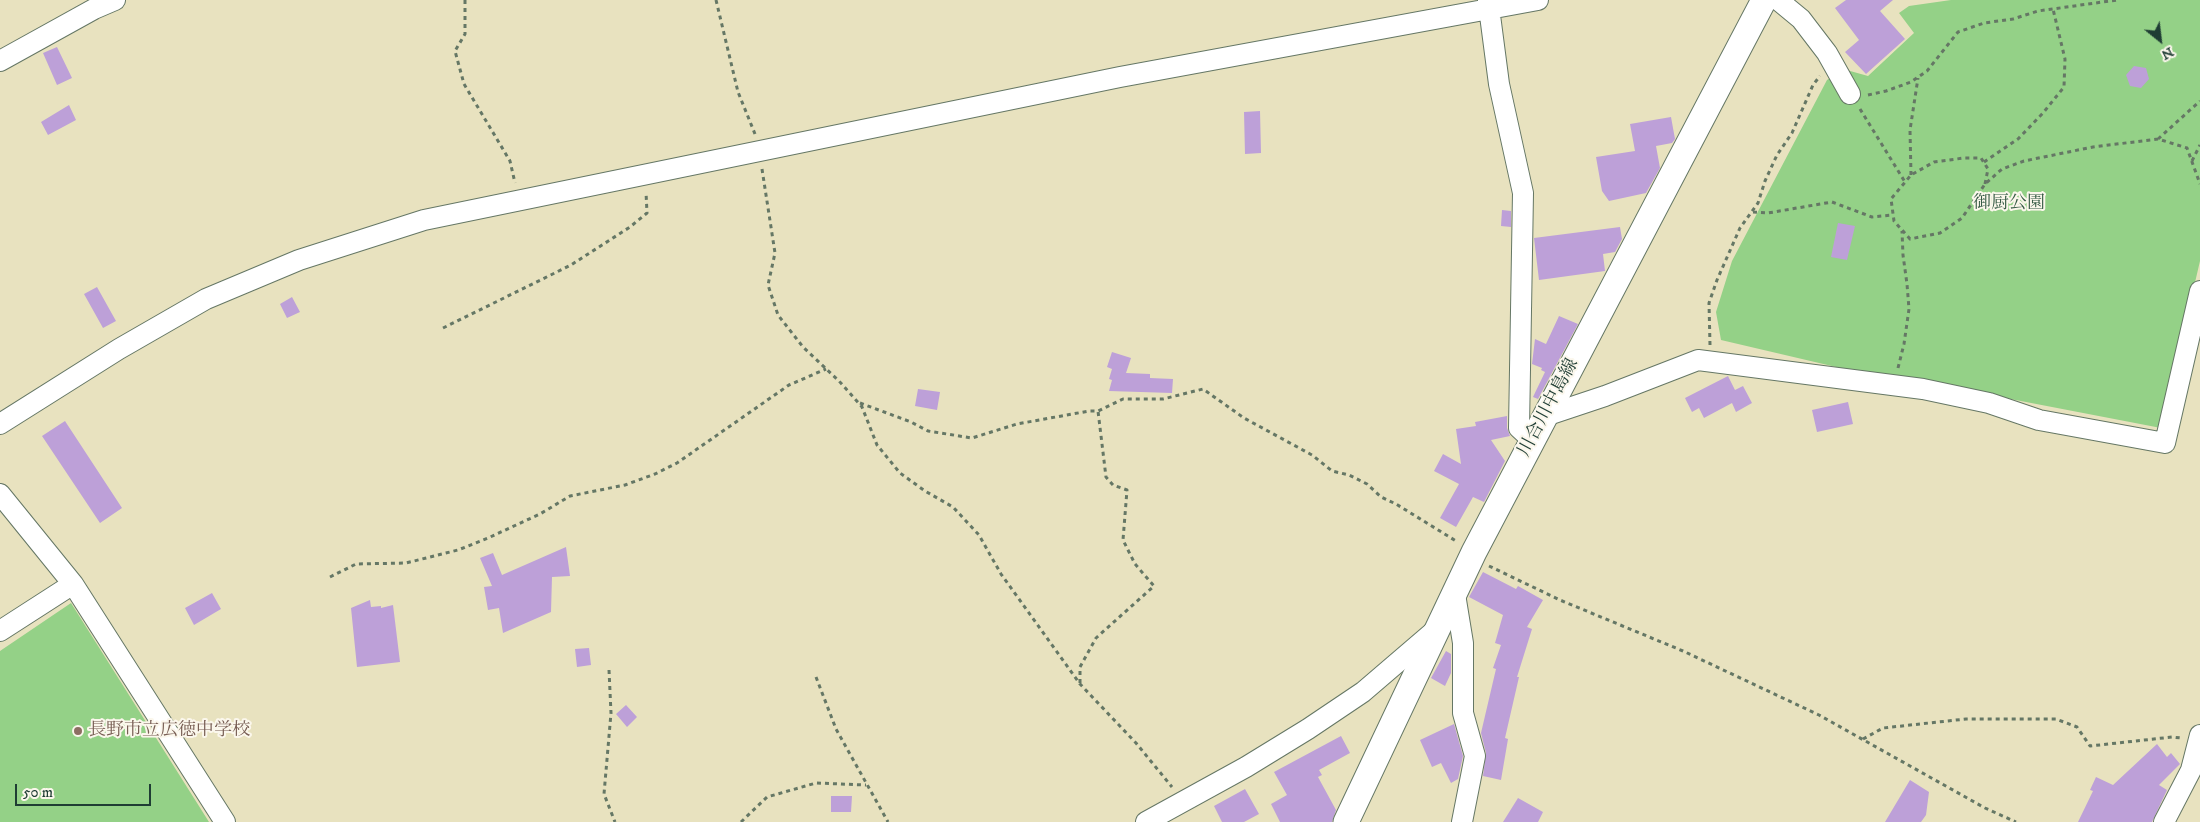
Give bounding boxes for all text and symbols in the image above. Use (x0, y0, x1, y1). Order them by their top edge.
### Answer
north arrow (2135, 15, 2185, 65)
text: N (2158, 42, 2177, 64)
park label: 御厨公園 (1973, 193, 2045, 215)
street label: 川合川中島線 (1514, 355, 1584, 461)
place label: 長野市立広徳中学校 (88, 720, 250, 742)
marker: 長野市立広徳中学校 (72, 725, 84, 737)
scale bar (18, 774, 154, 806)
text: 50 m (23, 783, 53, 802)

